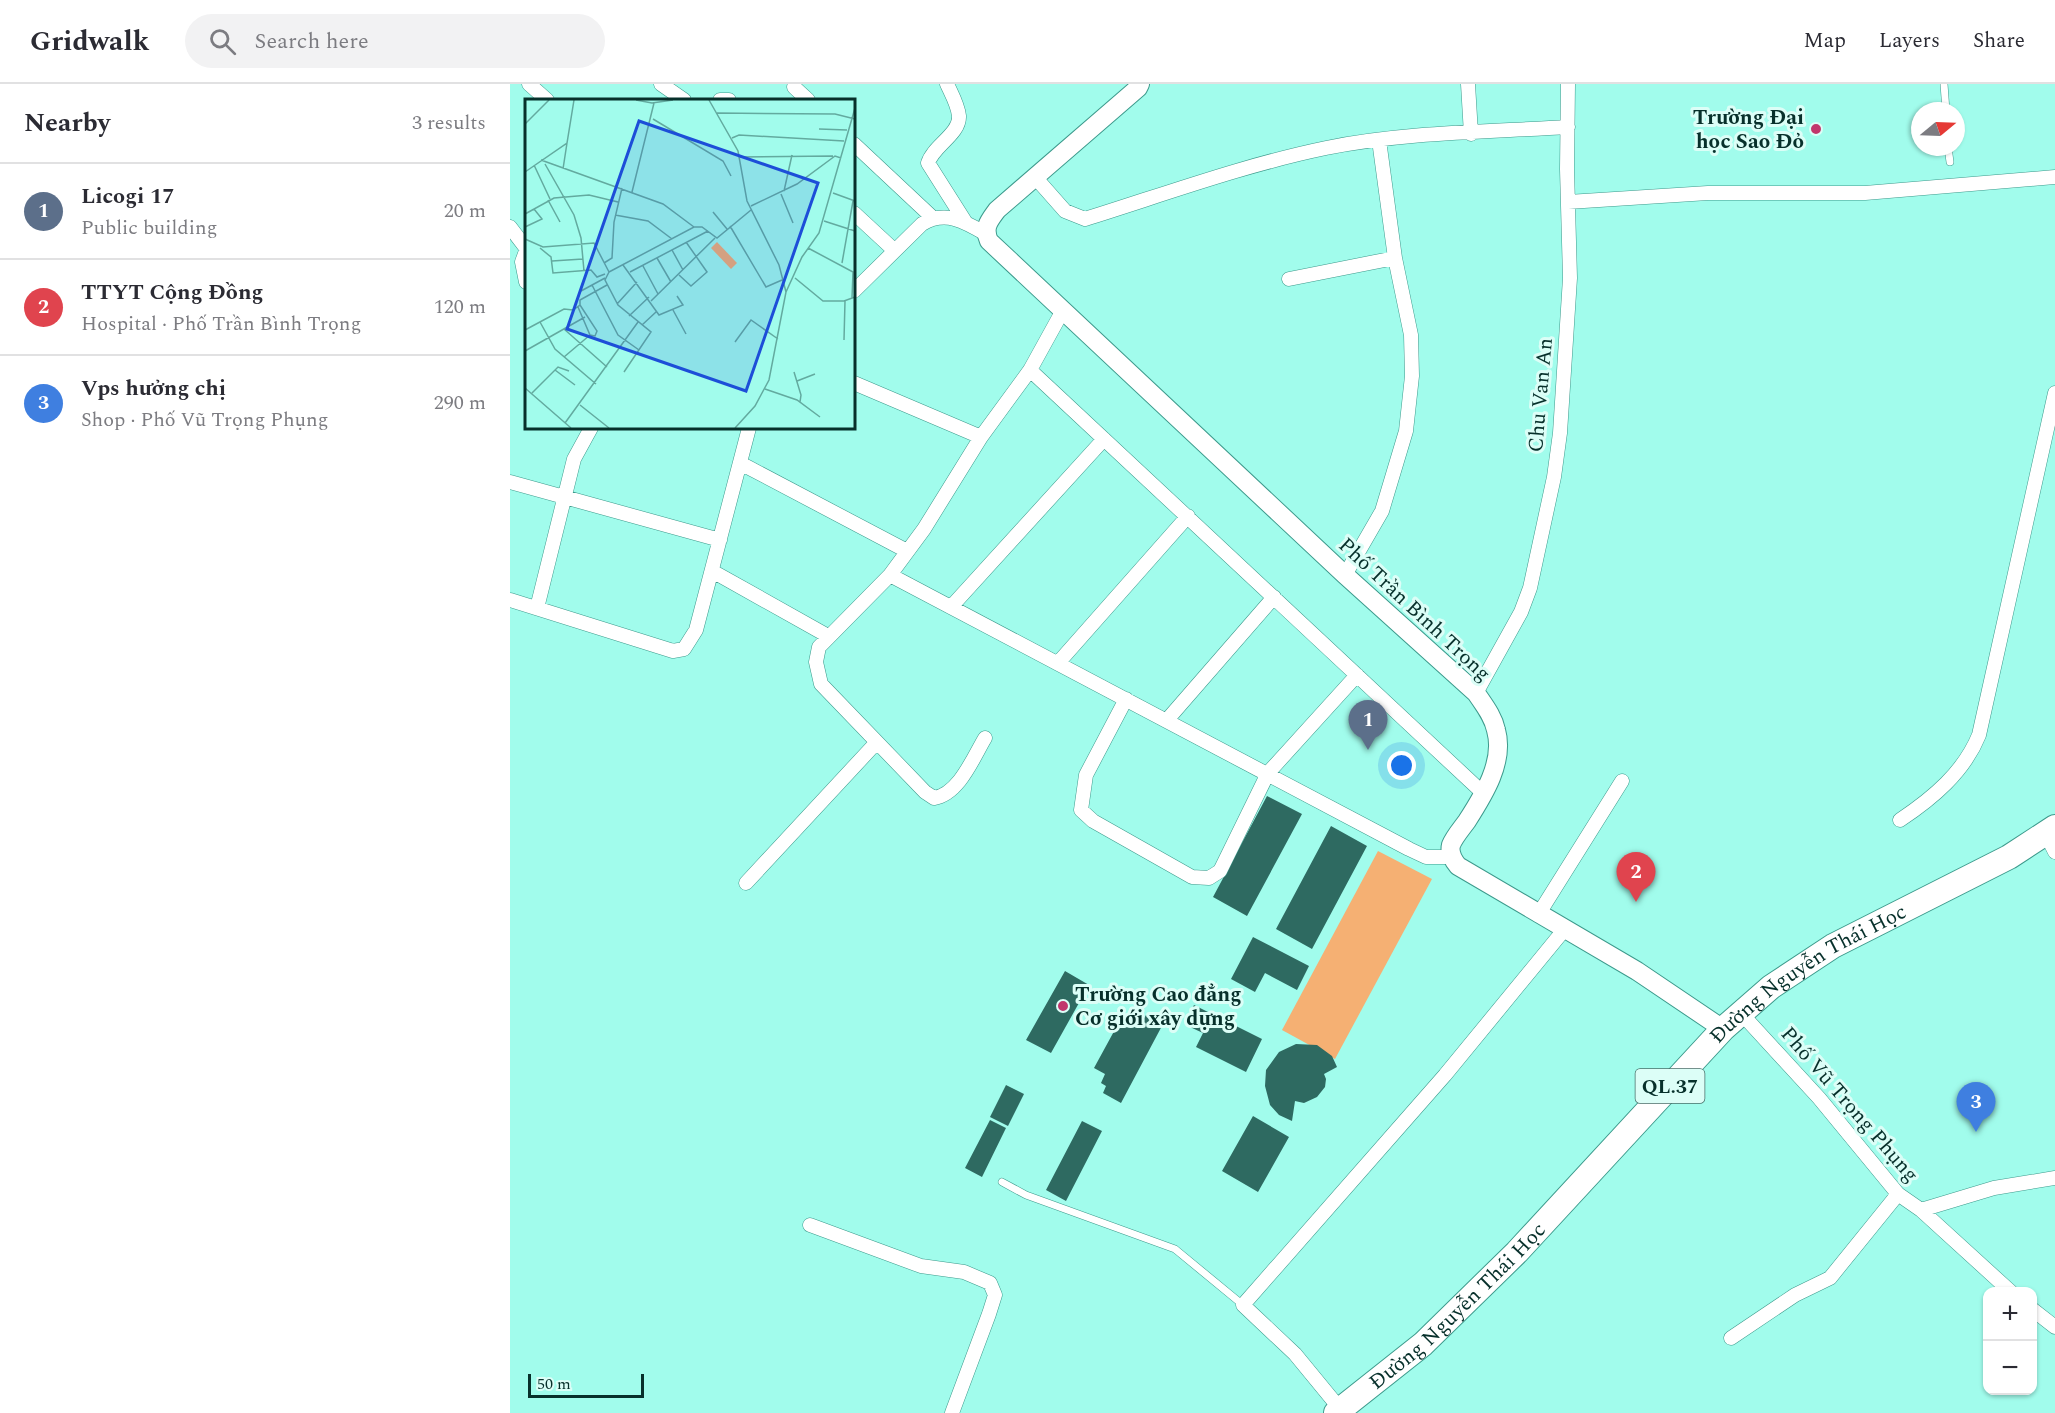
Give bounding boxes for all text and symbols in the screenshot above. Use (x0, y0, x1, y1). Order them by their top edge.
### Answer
search box (185, 14, 605, 68)
text: Gridwalk (30, 20, 149, 63)
icon: search (206, 25, 239, 58)
text: Search here (254, 25, 369, 58)
text: Map (1804, 25, 1846, 57)
text: Layers (1879, 25, 1940, 57)
text: Share (1973, 25, 2025, 57)
inset map (525, 99, 855, 429)
place label: Trường Đại học Sao Đỏ (1693, 102, 1804, 158)
north arrow (1911, 102, 1965, 156)
text: Nearby (24, 103, 110, 143)
text: 3 results (412, 108, 486, 138)
marker: Trường Đại học Sao Đỏ (1809, 122, 1823, 136)
text: Licogi 17 (81, 180, 175, 213)
text: 1 (38, 196, 49, 226)
text: 20 m (444, 196, 486, 226)
text: Public building (81, 213, 217, 243)
text: TTYT Cộng Đồng (81, 276, 263, 309)
text: 2 (38, 292, 49, 322)
text: 120 m (434, 292, 486, 322)
text: Hospital · Phố Trần Bình Trọng (81, 309, 361, 339)
street label: Chu Van An (1520, 337, 1562, 454)
text: Vps hưởng chị (81, 372, 226, 405)
text: 3 (38, 388, 49, 418)
text: 290 m (434, 388, 486, 418)
text: Shop · Phố Vũ Trọng Phụng (81, 405, 328, 435)
street label: Phố Trần Bình Trọng (1331, 530, 1498, 689)
pin: 1 (1348, 700, 1388, 750)
your location (1387, 751, 1416, 780)
pin: 2 (1616, 852, 1656, 902)
street label: Đường Nguyễn Thái Học (1702, 896, 1912, 1051)
place label: Trường Cao đẳng Cơ giới xây dựng (1075, 979, 1242, 1035)
marker: Trường Cao đẳng Cơ giới xây dựng (1056, 999, 1070, 1013)
street label: Phố Vũ Trọng Phụng (1772, 1020, 1926, 1190)
road number: QL.37 (1636, 1069, 1704, 1103)
pin: 3 (1956, 1082, 1996, 1132)
street label: Đường Nguyễn Thái Học (1362, 1215, 1554, 1398)
map controls (1983, 1287, 2037, 1395)
button: + (1983, 1287, 2037, 1341)
button: − (1983, 1341, 2037, 1395)
scale bar (528, 1371, 644, 1398)
text: 50 m (537, 1372, 571, 1396)

